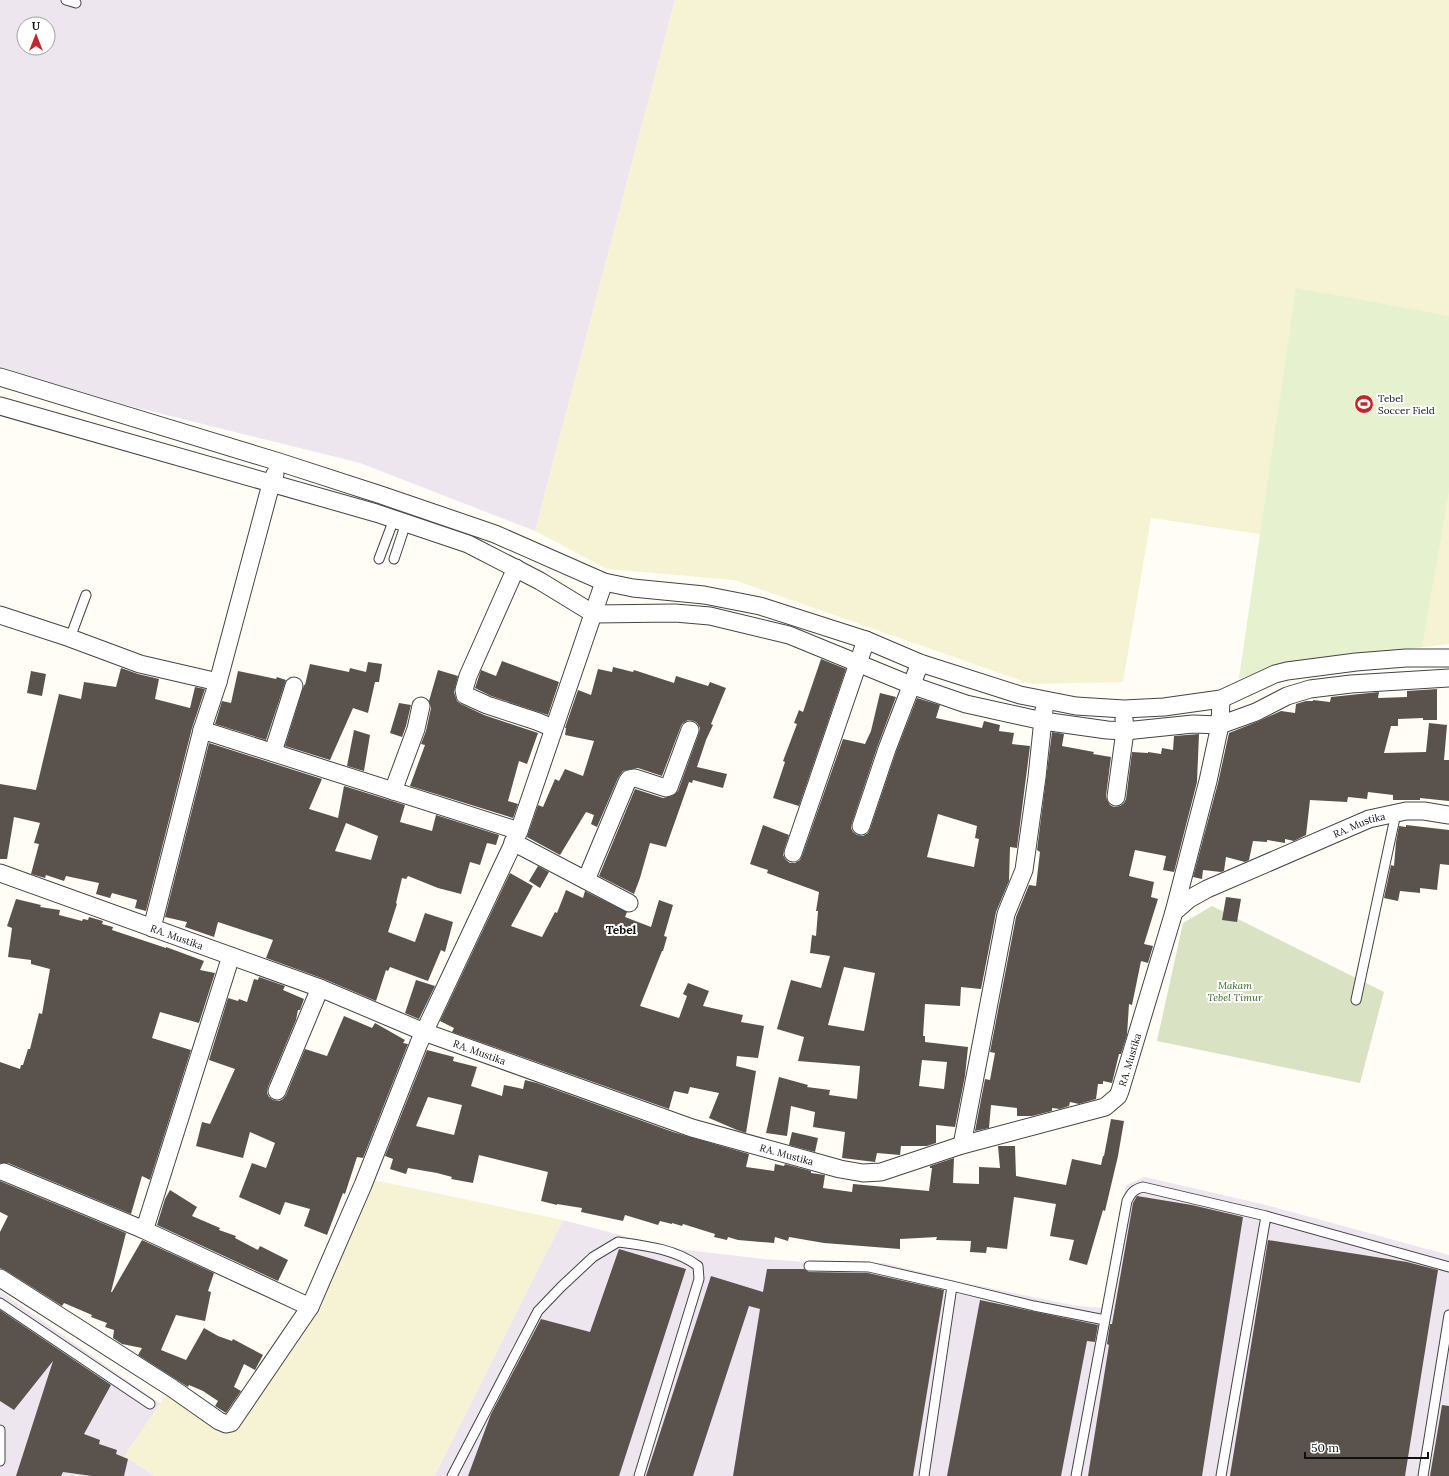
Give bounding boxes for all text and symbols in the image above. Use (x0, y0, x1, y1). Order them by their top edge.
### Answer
north arrow (16, 16, 56, 56)
text: U (32, 19, 41, 33)
place label: Tebel Soccer Field (1378, 392, 1435, 417)
sports icon: Tebel Soccer Field (1353, 393, 1375, 415)
street label: RA. Mustika (1331, 809, 1386, 840)
street label: RA. Mustika (149, 921, 205, 952)
district label: Tebel (606, 922, 637, 937)
park label: Makam Tebel Timur (1207, 979, 1263, 1004)
street label: RA. Mustika (1115, 1031, 1144, 1088)
street label: RA. Mustika (451, 1036, 508, 1067)
street label: RA. Mustika (758, 1141, 815, 1168)
scale bar (1305, 1434, 1428, 1460)
text: 50 m (1311, 1440, 1339, 1455)

